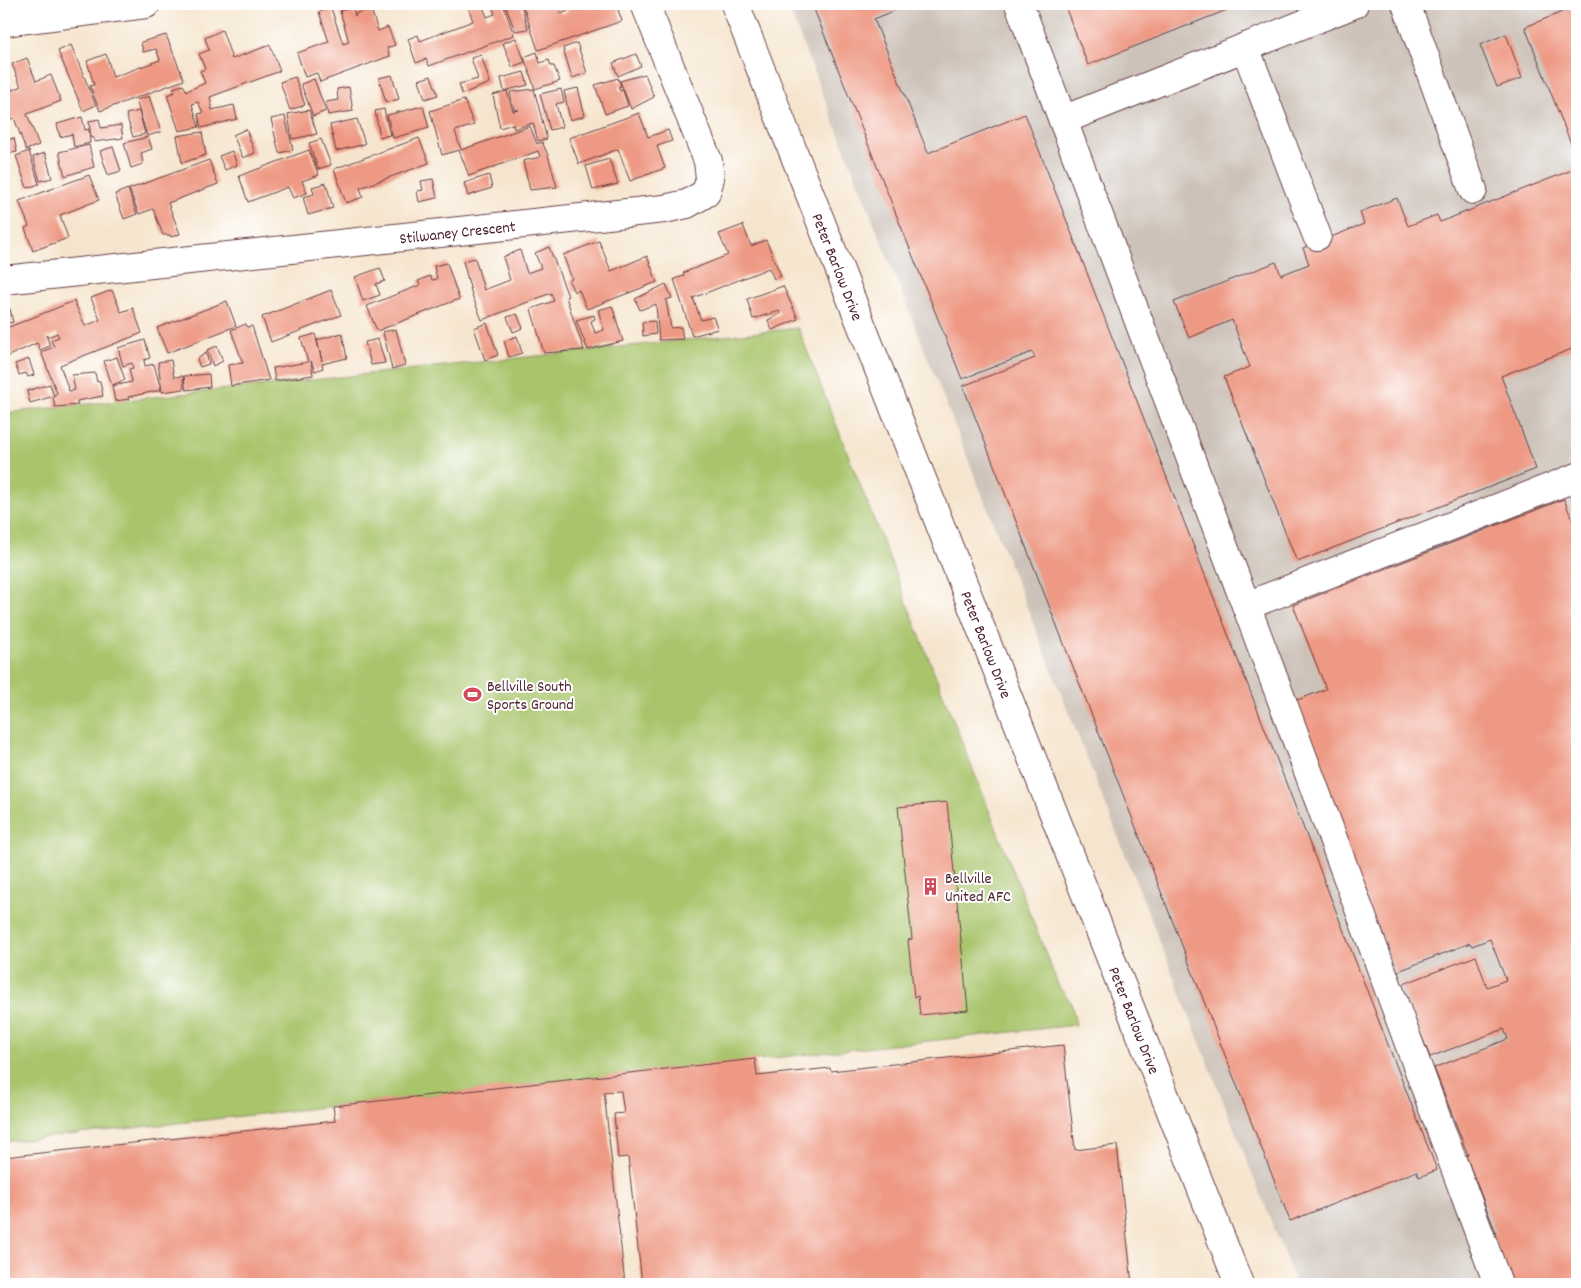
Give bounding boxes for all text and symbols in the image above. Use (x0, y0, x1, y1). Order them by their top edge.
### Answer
street label: Peter Barlow Drive (804, 210, 868, 324)
street label: Stilwaney Crescent (398, 216, 517, 251)
street label: Peter Barlow Drive (953, 588, 1016, 702)
place label: Bellville South Sports Ground (487, 676, 574, 717)
sports icon: Bellville South Sports Ground (463, 684, 483, 704)
place label: Bellville United AFC (945, 868, 1011, 909)
building icon: Bellville United AFC (921, 876, 941, 896)
street label: Peter Barlow Drive (1101, 964, 1164, 1078)

